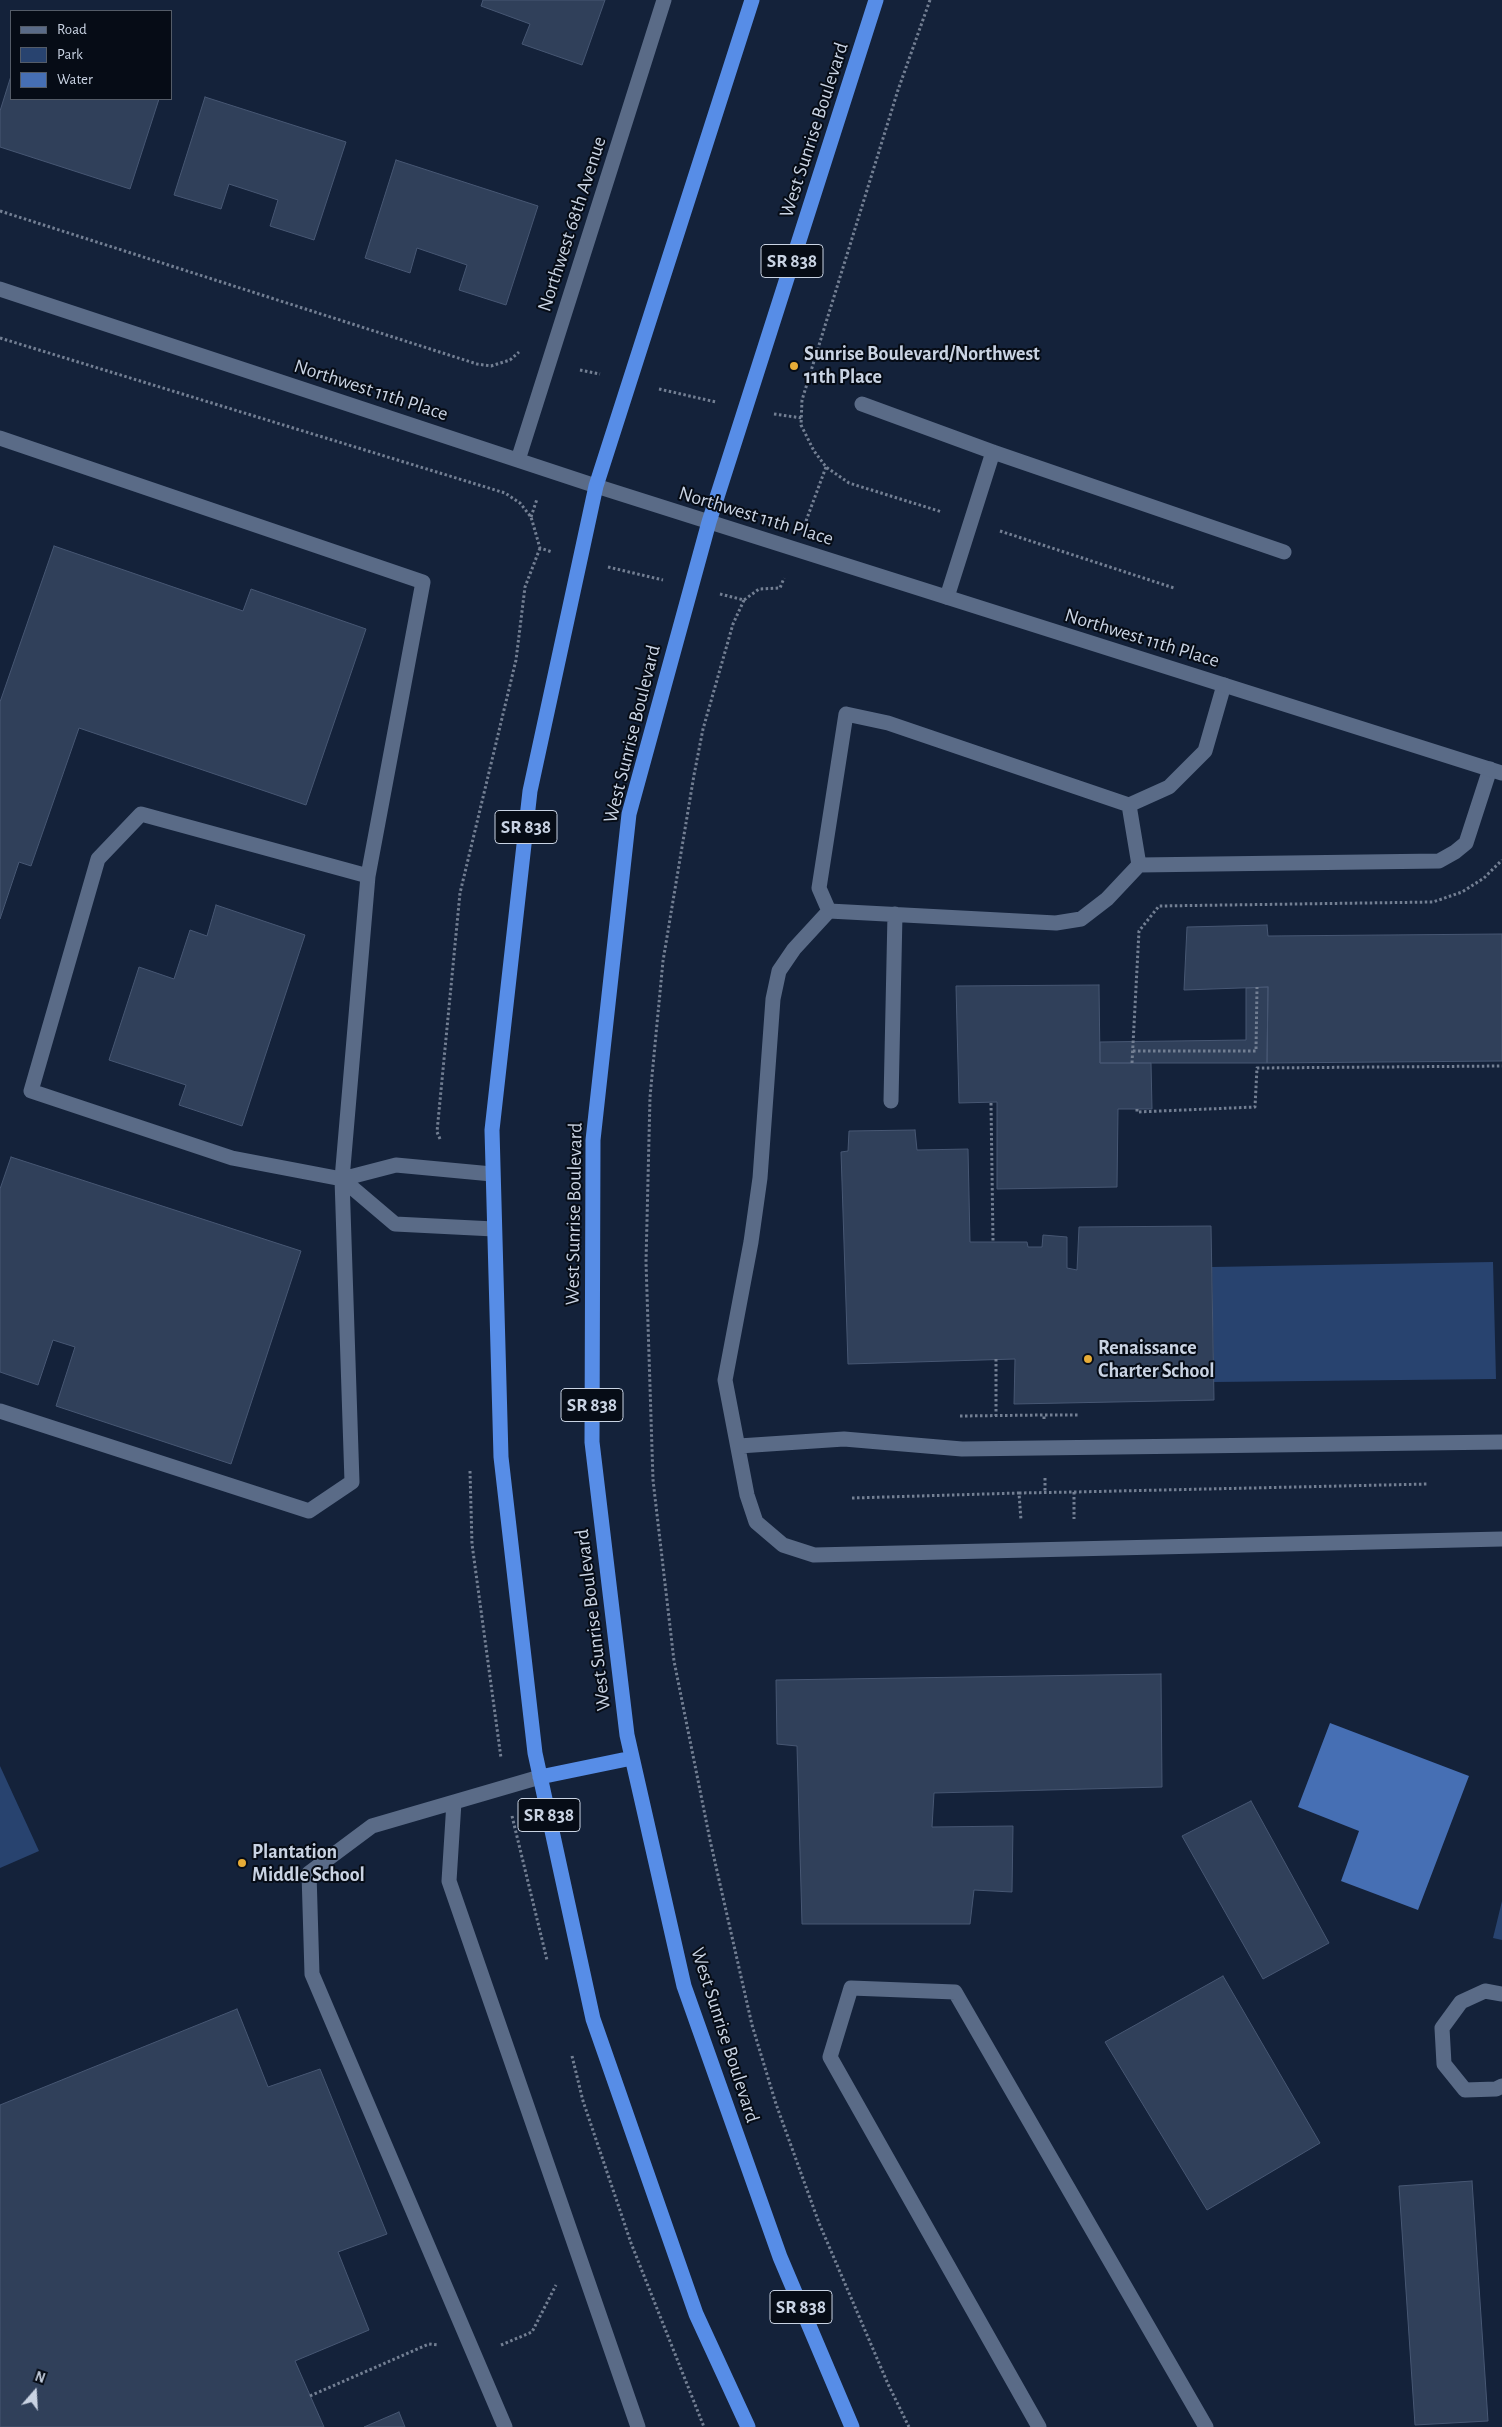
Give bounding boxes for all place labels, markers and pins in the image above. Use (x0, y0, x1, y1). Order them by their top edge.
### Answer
place label: Sunrise Boulevard/Northwest 11th Place (804, 342, 1040, 389)
marker: Sunrise Boulevard/Northwest 11th Place (788, 360, 800, 372)
place label: Renaissance Charter School (1098, 1336, 1215, 1383)
marker: Renaissance Charter School (1082, 1353, 1094, 1365)
place label: Plantation Middle School (252, 1840, 365, 1887)
marker: Plantation Middle School (236, 1857, 248, 1869)

